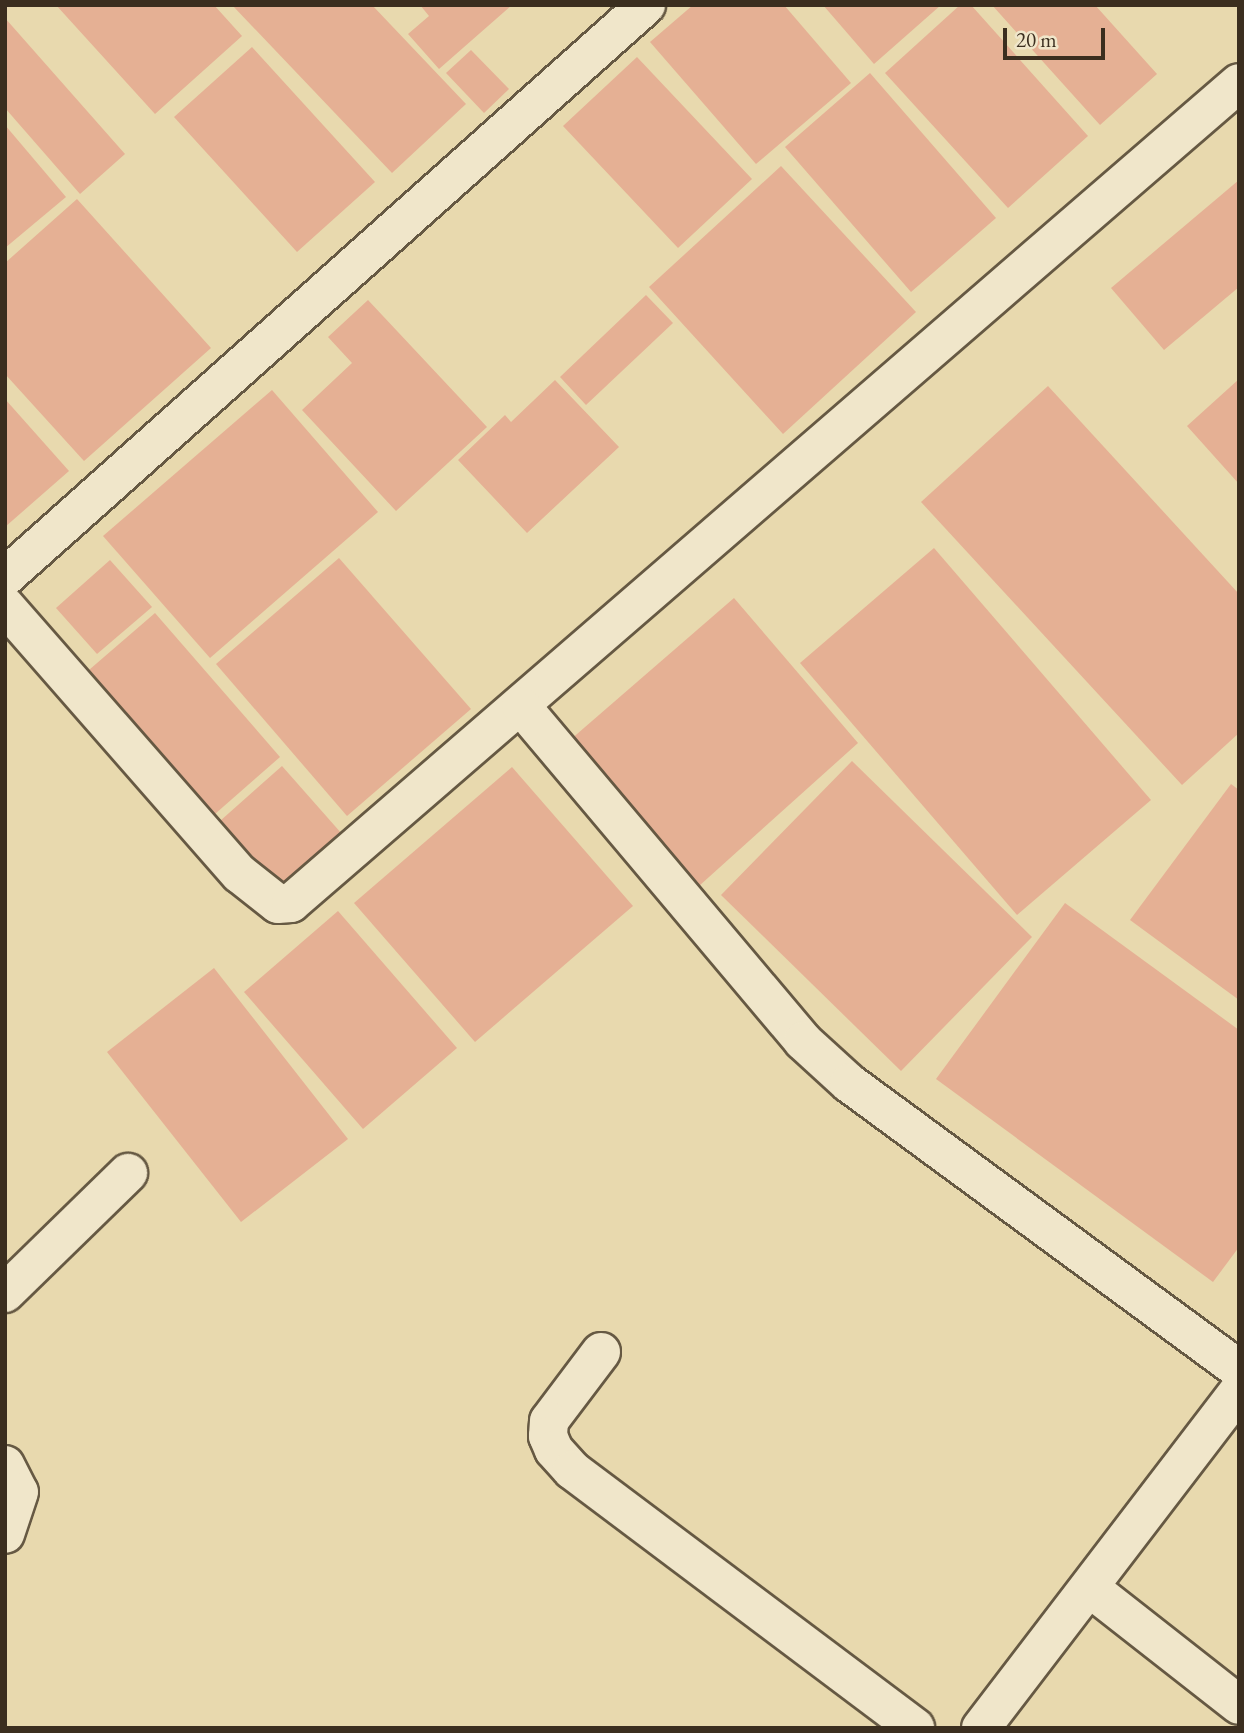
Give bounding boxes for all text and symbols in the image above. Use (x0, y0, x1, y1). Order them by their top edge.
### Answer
scale bar (1006, 14, 1108, 58)
text: 20 m (1016, 26, 1057, 53)

